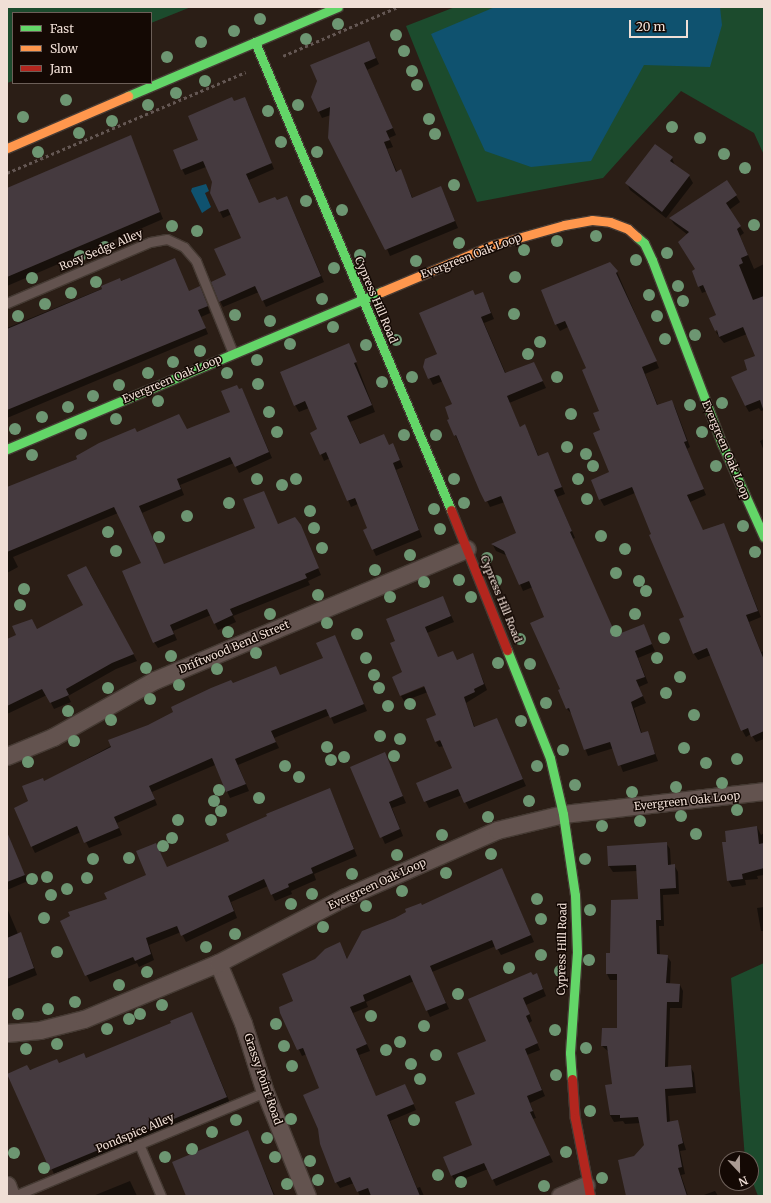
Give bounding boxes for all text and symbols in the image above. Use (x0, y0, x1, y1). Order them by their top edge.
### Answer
legend (12, 12, 152, 84)
scale bar (631, 12, 690, 38)
text: 20 m (636, 19, 665, 34)
text: Fast (50, 21, 74, 36)
text: Slow (50, 41, 78, 56)
text: Jam (50, 61, 72, 76)
street label: Rosy Sedge Alley (57, 226, 145, 274)
street label: Evergreen Oak Loop (419, 231, 523, 281)
street label: Cypress Hill Road (352, 255, 400, 345)
street label: Evergreen Oak Loop (120, 352, 224, 406)
street label: Evergreen Oak Loop (699, 398, 753, 502)
street label: Cypress Hill Road (478, 554, 524, 644)
street label: Driftwood Bend Street (177, 618, 291, 676)
street label: Evergreen Oak Loop (633, 789, 741, 813)
street label: Evergreen Oak Loop (326, 855, 428, 913)
street label: Cypress Hill Road (555, 903, 569, 995)
street label: Grassy Point Road (241, 1032, 285, 1126)
street label: Pondspice Alley (94, 1111, 176, 1155)
north arrow (719, 1151, 759, 1191)
text: N (736, 1173, 750, 1189)

